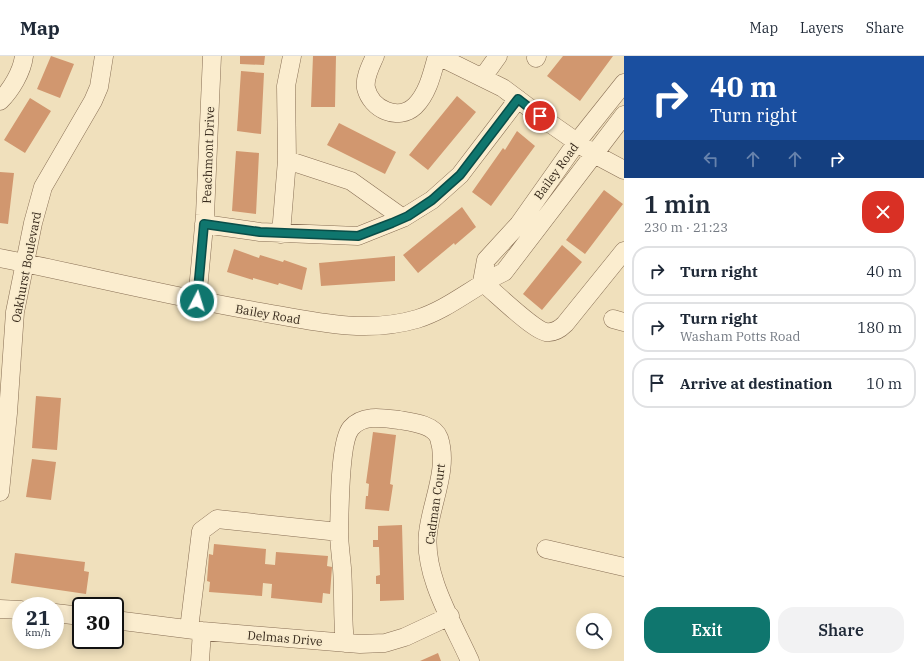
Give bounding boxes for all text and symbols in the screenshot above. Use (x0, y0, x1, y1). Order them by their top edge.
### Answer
text: Map (20, 16, 60, 40)
text: Map (750, 19, 778, 37)
text: Layers (800, 19, 844, 37)
text: Share (866, 19, 904, 37)
text: 40 m (710, 68, 777, 105)
icon: right (644, 72, 696, 124)
pin (523, 99, 557, 133)
text: Turn right (710, 104, 797, 127)
icon: arrive (529, 105, 551, 127)
street label: Peachmont Drive (199, 106, 217, 204)
street label: Bailey Road (530, 140, 582, 202)
icon: left (700, 148, 722, 170)
icon: ahead (742, 148, 764, 170)
icon: ahead (784, 148, 806, 170)
icon: right (826, 148, 848, 170)
text: 1 min (644, 188, 711, 220)
button: close (862, 191, 904, 233)
street label: Oakhurst Boulevard (8, 210, 44, 324)
text: 230 m · 21:23 (644, 219, 728, 236)
icon: right (646, 260, 668, 282)
text: Turn right (680, 262, 758, 281)
text: 40 m (866, 262, 902, 281)
position arrow (176, 280, 218, 322)
street label: Bailey Road (234, 301, 302, 327)
text: Turn right (680, 309, 758, 328)
icon: right (646, 316, 668, 338)
text: 180 m (857, 318, 902, 337)
text: Washam Potts Road (680, 328, 800, 345)
icon: arrive (646, 372, 668, 394)
text: Arrive at destination (680, 374, 832, 393)
text: 10 m (866, 374, 902, 393)
street label: Cadman Court (422, 463, 448, 545)
speed limit sign: 30 (72, 597, 124, 649)
text: 21 (26, 604, 50, 631)
button: Exit (644, 607, 770, 653)
button: Share (778, 607, 904, 653)
map controls (576, 613, 612, 649)
button: search (576, 613, 612, 649)
text: km/h (25, 626, 51, 639)
street label: Delmas Drive (247, 627, 323, 649)

